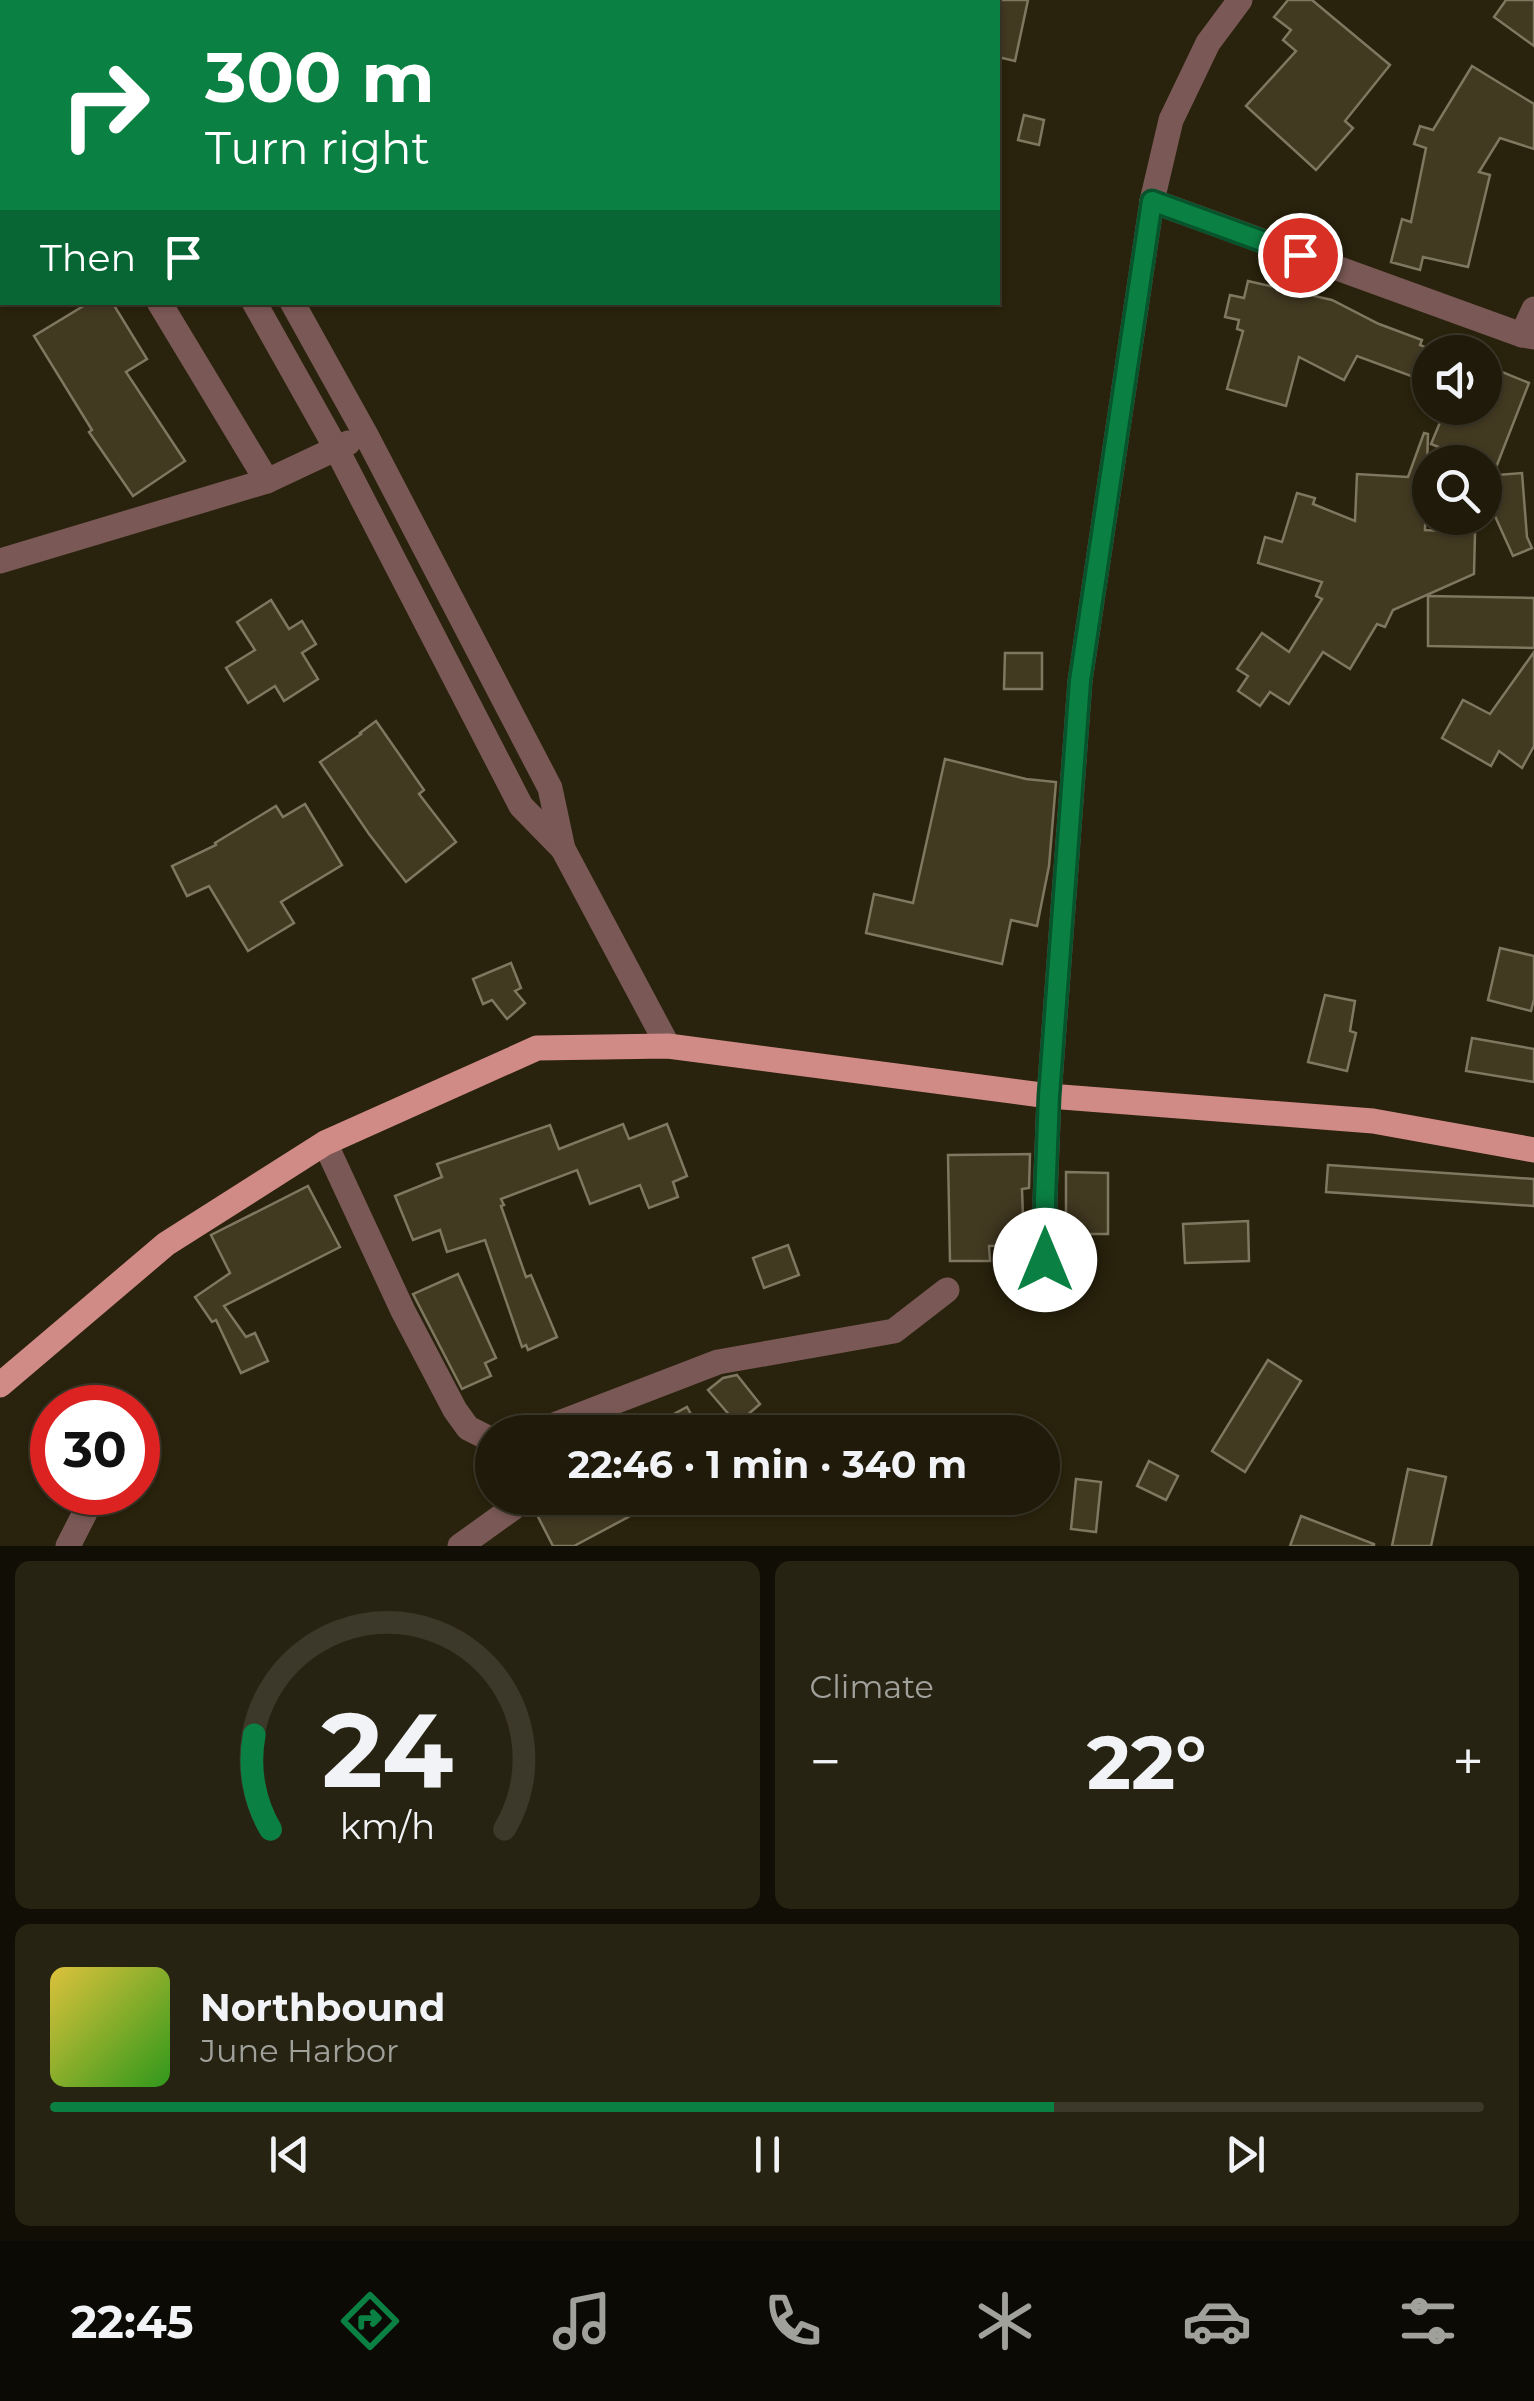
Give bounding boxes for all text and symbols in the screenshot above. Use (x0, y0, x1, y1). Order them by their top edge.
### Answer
text: 300 m (205, 34, 435, 120)
icon: right (40, 40, 170, 170)
text: Turn right (205, 120, 430, 175)
pin (1258, 213, 1343, 298)
icon: arrive (1273, 228, 1328, 283)
icon: arrive (156, 230, 211, 285)
text: Then (40, 234, 136, 281)
map controls (1412, 335, 1502, 535)
button: sound (1412, 335, 1502, 425)
button: search (1412, 445, 1502, 535)
position arrow (993, 1208, 1097, 1312)
speed limit sign: 30 (30, 1385, 160, 1515)
text: 22:46 · 1 min · 340 m (568, 1441, 967, 1488)
text: Climate (810, 1667, 934, 1706)
text: 24 (321, 1686, 453, 1813)
text: 22° (1087, 1716, 1207, 1808)
text: − (810, 1728, 841, 1795)
text: + (1452, 1728, 1484, 1795)
text: km/h (340, 1804, 435, 1848)
text: Northbound (200, 1984, 445, 2031)
text: June Harbor (200, 2031, 399, 2070)
icon: previous (262, 2127, 317, 2182)
icon: pause (740, 2127, 795, 2182)
icon: next (1218, 2127, 1273, 2182)
icon: directions (335, 2286, 405, 2356)
icon: music (547, 2286, 617, 2356)
icon: phone (758, 2286, 828, 2356)
icon: climate (970, 2286, 1040, 2356)
icon: car (1182, 2286, 1252, 2356)
icon: filters (1393, 2286, 1463, 2356)
text: 22:45 (71, 2294, 193, 2349)

